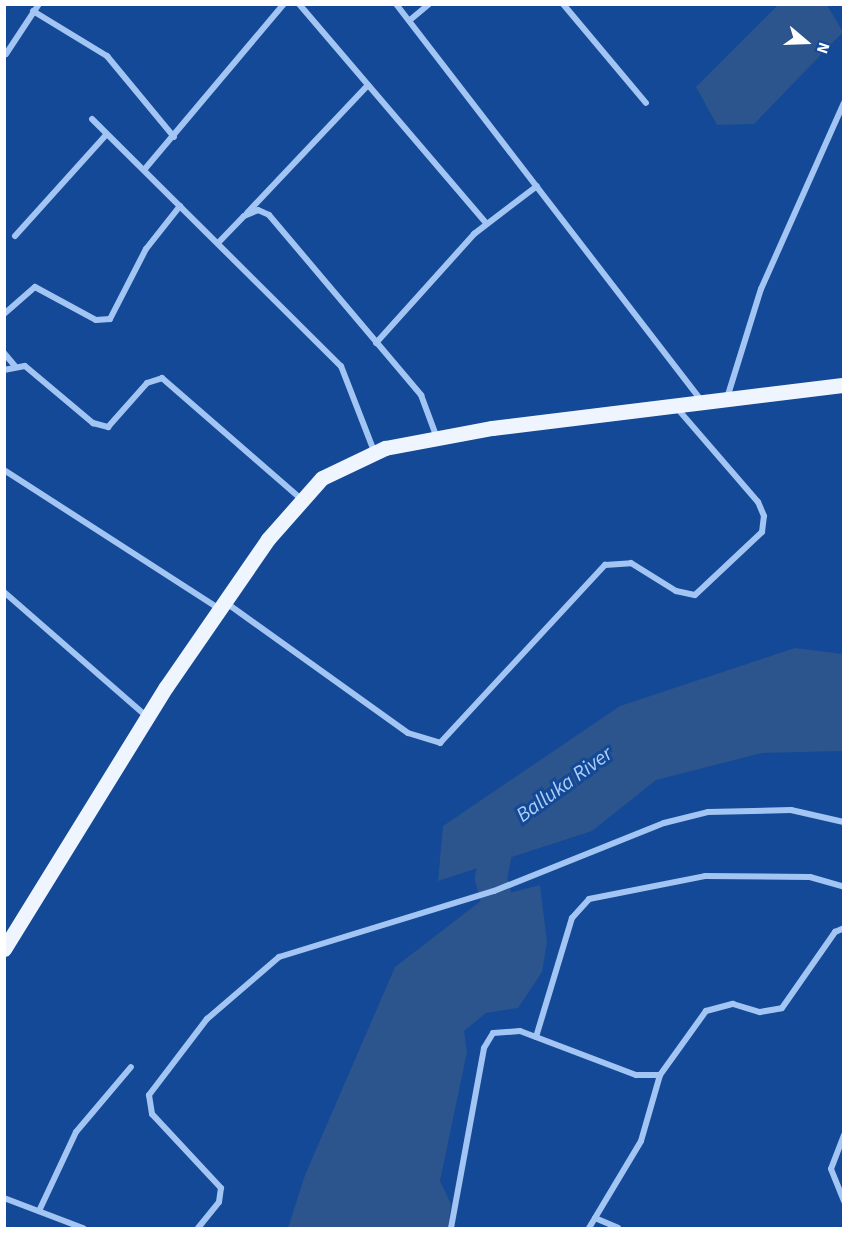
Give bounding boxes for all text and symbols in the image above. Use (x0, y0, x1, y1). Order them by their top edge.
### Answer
north arrow (776, 12, 836, 72)
text: N (811, 39, 835, 56)
water label: Balluka River (511, 741, 617, 827)

